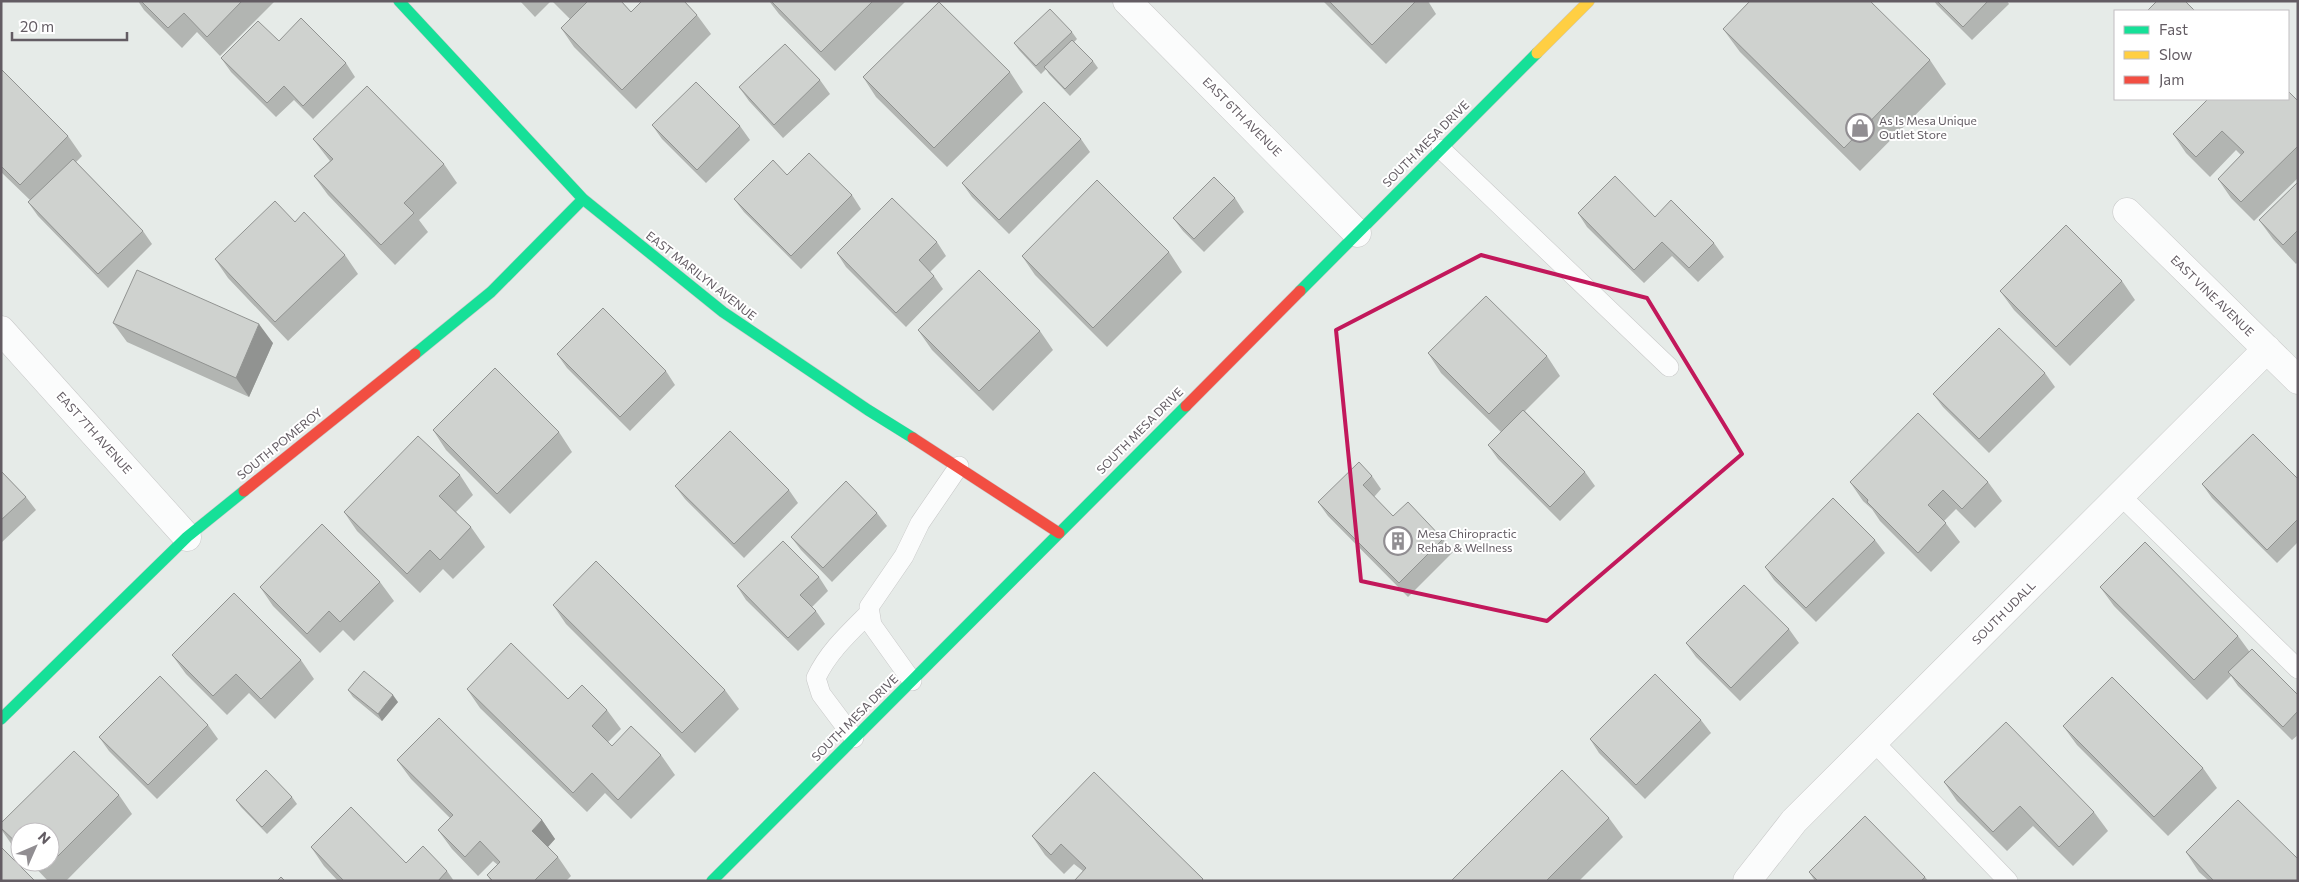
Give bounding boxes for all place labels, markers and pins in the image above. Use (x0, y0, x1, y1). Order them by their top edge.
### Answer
shop icon: As Is Mesa Unique Outlet Store (1845, 113, 1875, 143)
place label: As Is Mesa Unique Outlet Store (1879, 113, 1977, 141)
building icon: Mesa Chiropractic Rehab & Wellness (1383, 526, 1413, 556)
place label: Mesa Chiropractic Rehab & Wellness (1417, 526, 1517, 554)

